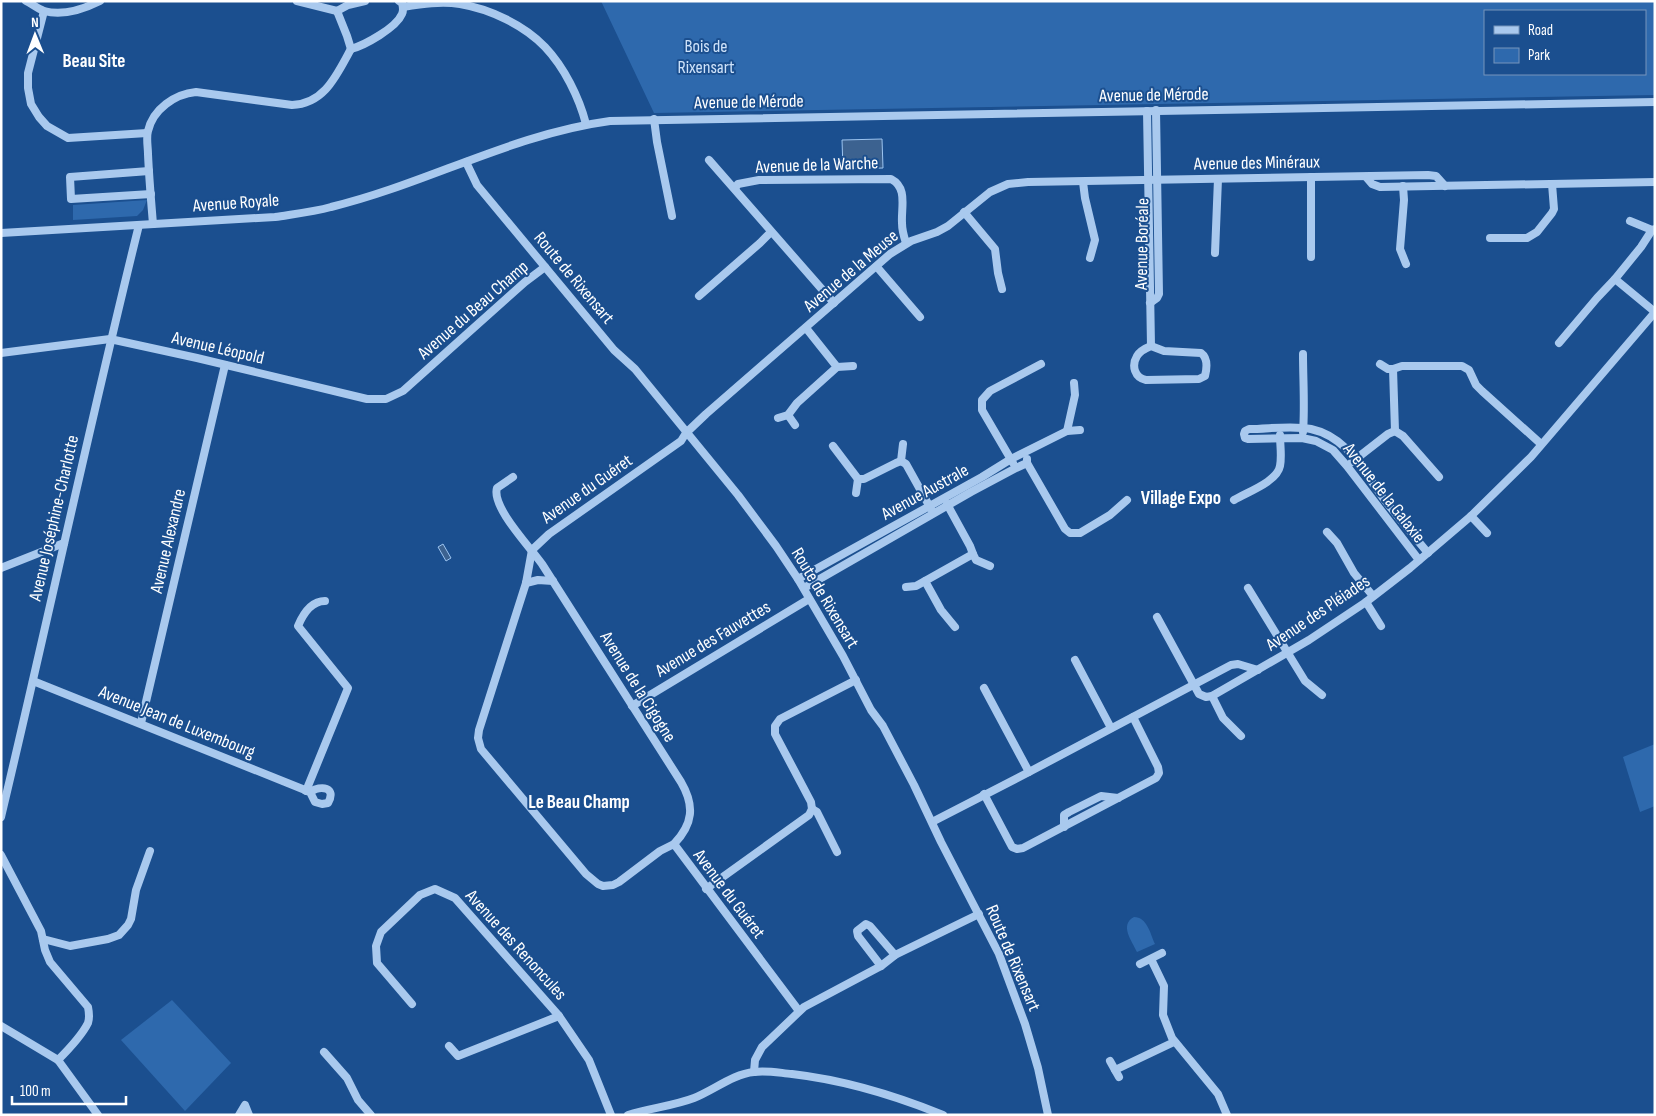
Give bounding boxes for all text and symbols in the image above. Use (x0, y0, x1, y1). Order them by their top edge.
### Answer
north arrow (10, 10, 60, 60)
legend (1484, 10, 1646, 75)
text: N (31, 14, 39, 31)
text: Road (1528, 21, 1553, 40)
park label: Bois de Rixensart (677, 36, 735, 78)
text: Park (1528, 46, 1550, 65)
district label: Beau Site (63, 50, 125, 73)
street label: Avenue de Mérode (1098, 84, 1209, 106)
street label: Avenue de Mérode (693, 91, 804, 113)
street label: Avenue des Minéraux (1193, 151, 1320, 175)
street label: Avenue de la Warche (754, 152, 879, 178)
street label: Avenue Royale (191, 190, 280, 217)
street label: Avenue Boréale (1131, 198, 1153, 291)
street label: Avenue de la Meuse (799, 225, 902, 317)
street label: Route de Rixensart (530, 228, 619, 329)
street label: Avenue du Beau Champ (413, 256, 533, 364)
street label: Avenue Léopold (169, 327, 266, 369)
street label: Avenue Joséphine-Charlotte (25, 433, 83, 604)
street label: Avenue de la Galaxie (1338, 438, 1430, 547)
street label: Avenue du Guéret (537, 450, 637, 529)
street label: Avenue Australe (877, 459, 972, 525)
street label: Avenue Alexandre (146, 487, 190, 596)
district label: Village Expo (1141, 487, 1221, 510)
street label: Route de Rixensart (787, 544, 863, 652)
street label: Avenue des Pléiades (1261, 571, 1374, 656)
street label: Avenue des Fauvettes (651, 596, 774, 682)
street label: Avenue de la Cigogne (595, 627, 680, 746)
street label: Avenue Jean de Luxembourg (95, 681, 258, 763)
district label: Le Beau Champ (528, 791, 630, 814)
street label: Avenue du Guéret (688, 845, 770, 943)
street label: Avenue des Renoncules (460, 885, 571, 1004)
street label: Route de Rixensart (981, 902, 1045, 1015)
scale bar (12, 1074, 126, 1106)
text: 100 m (20, 1082, 51, 1101)

